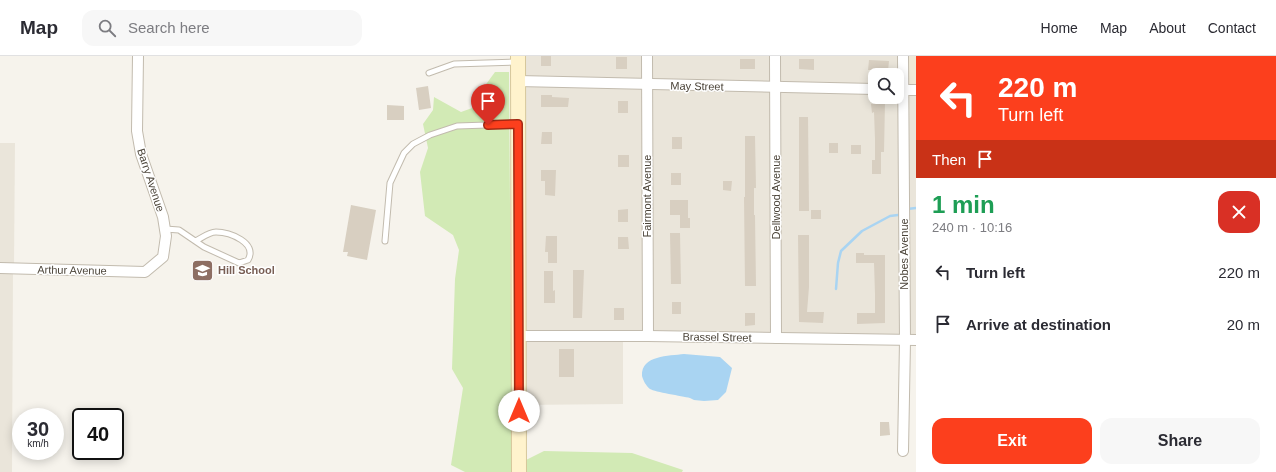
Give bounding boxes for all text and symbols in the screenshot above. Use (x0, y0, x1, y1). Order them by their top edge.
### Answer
search box (82, 10, 362, 46)
text: Map (20, 17, 58, 38)
icon: search (96, 17, 118, 39)
text: Search here (128, 19, 210, 36)
text: Home (1041, 20, 1078, 36)
text: Map (1100, 20, 1127, 36)
text: About (1149, 20, 1186, 36)
text: Contact (1208, 20, 1256, 36)
map controls (868, 68, 904, 104)
button: search (868, 68, 904, 104)
icon: left (932, 72, 984, 124)
text: 220 m (998, 72, 1077, 103)
street label: May Street (670, 80, 724, 92)
pin (471, 84, 505, 125)
icon: arrive (477, 90, 499, 112)
text: Turn left (998, 105, 1063, 125)
street label: Barry Avenue (135, 147, 167, 213)
icon: arrive (974, 148, 996, 170)
text: Then (932, 151, 966, 168)
street label: Fairmont Avenue (641, 155, 653, 237)
street label: Dellwood Avenue (770, 155, 782, 239)
text: 1 min (932, 191, 995, 218)
button: close (1218, 191, 1260, 233)
street label: Nobes Avenue (898, 218, 910, 290)
text: 240 m · 10:16 (932, 220, 1012, 235)
school or university icon: Hill School (189, 257, 215, 283)
icon: left (932, 261, 954, 283)
street label: Arthur Avenue (37, 263, 107, 277)
place label: Hill School (218, 264, 275, 276)
text: Turn left (966, 264, 1025, 281)
text: 220 m (1218, 264, 1260, 281)
icon: arrive (932, 313, 954, 335)
text: Arrive at destination (966, 316, 1111, 333)
text: 20 m (1227, 316, 1260, 333)
street label: Brassel Street (682, 330, 752, 344)
position arrow (498, 390, 540, 432)
speed limit sign: 40 (72, 408, 124, 460)
text: 30 (27, 418, 49, 440)
button: Exit (932, 418, 1092, 464)
button: Share (1100, 418, 1260, 464)
text: km/h (27, 438, 49, 449)

